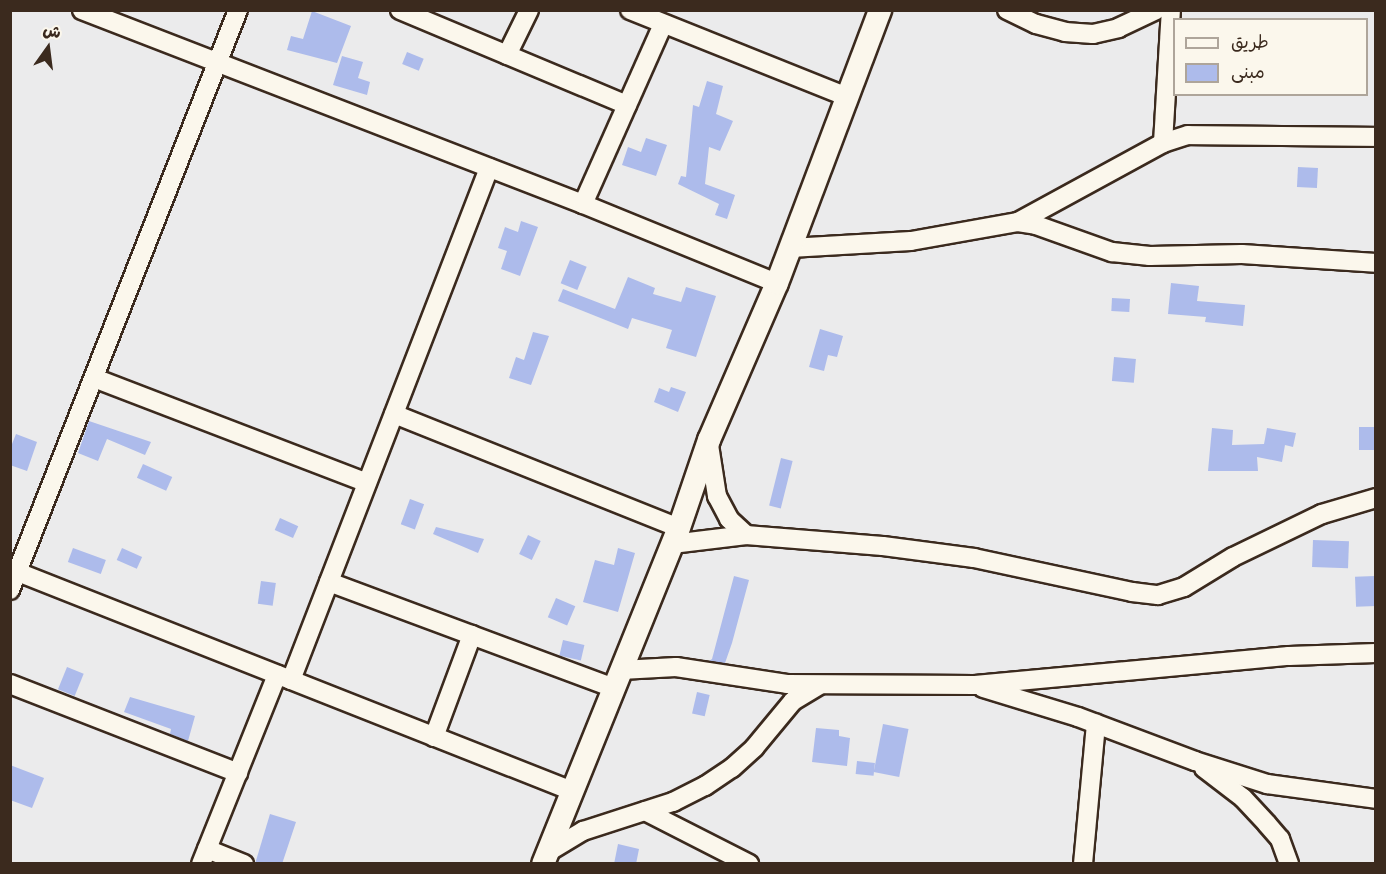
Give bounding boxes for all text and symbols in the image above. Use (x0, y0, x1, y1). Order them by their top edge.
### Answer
north arrow (18, 18, 78, 78)
legend (1173, 18, 1368, 96)
text: ش (41, 19, 63, 42)
text: طريق (1231, 30, 1269, 53)
text: مبنى (1231, 60, 1265, 83)

